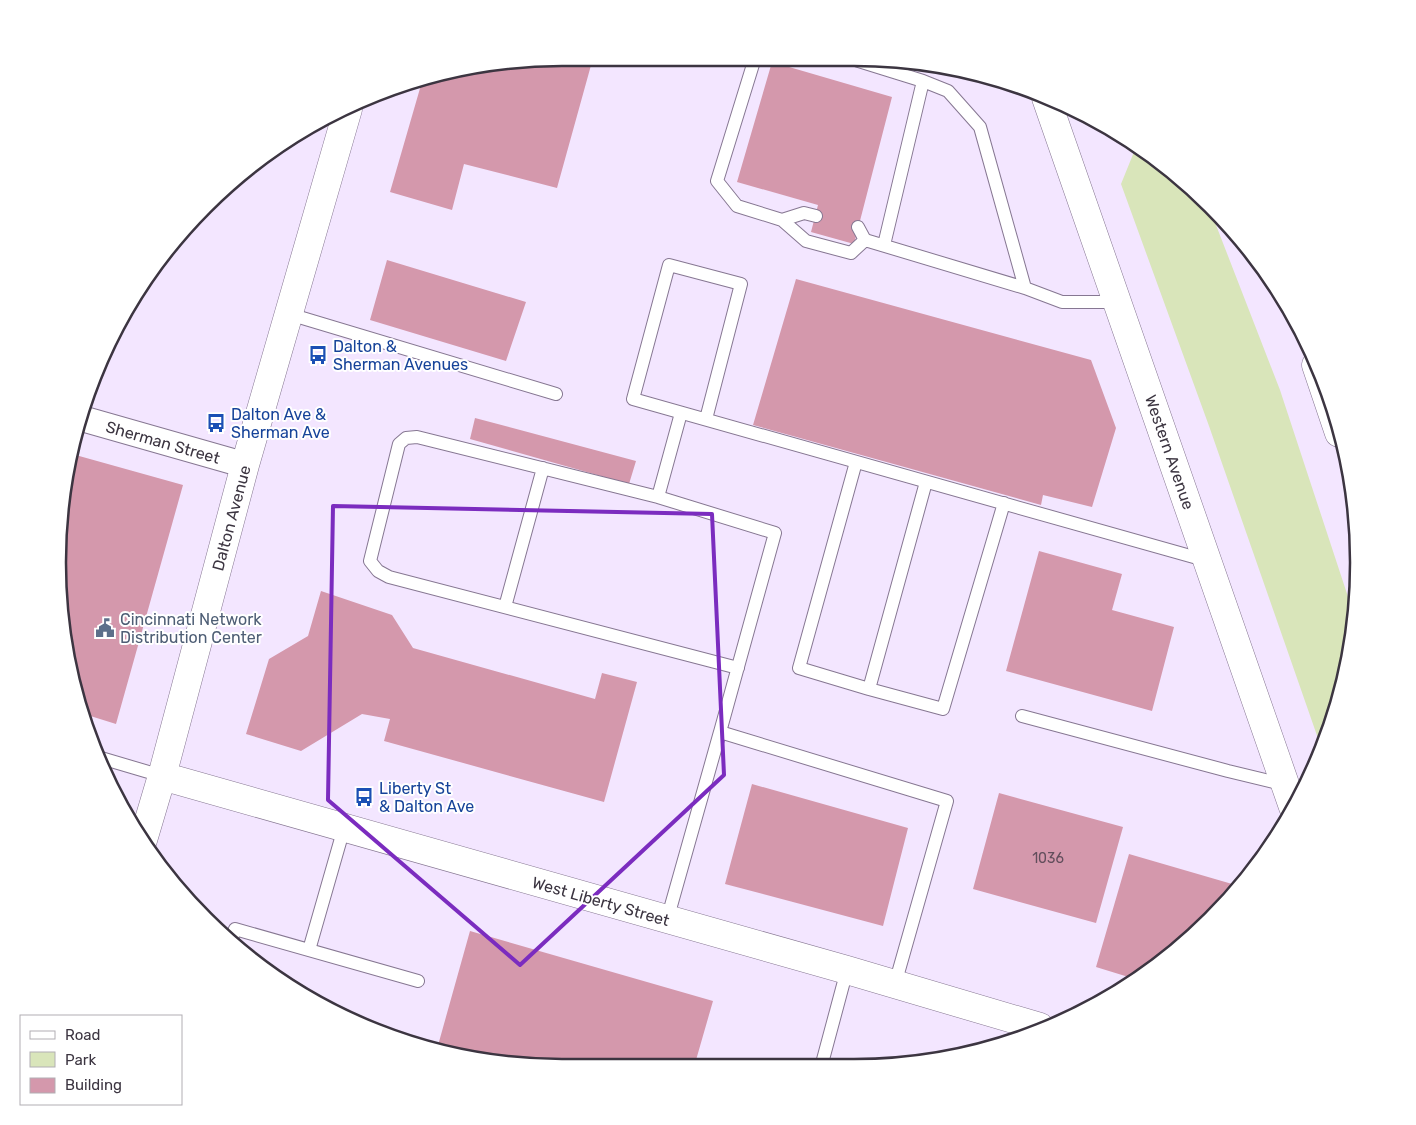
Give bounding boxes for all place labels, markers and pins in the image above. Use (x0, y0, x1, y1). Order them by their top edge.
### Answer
place label: Dalton & Sherman Avenues (333, 337, 468, 374)
bus stop icon: Dalton & Sherman Avenues (307, 344, 329, 366)
place label: Dalton Ave & Sherman Ave (231, 405, 330, 442)
bus stop icon: Dalton Ave & Sherman Ave (205, 412, 227, 434)
place label: Cincinnati Network Distribution Center (120, 610, 262, 647)
public building icon: Cincinnati Network Distribution Center (94, 617, 116, 639)
place label: Liberty St & Dalton Ave (379, 779, 474, 816)
bus stop icon: Liberty St & Dalton Ave (353, 786, 375, 808)

